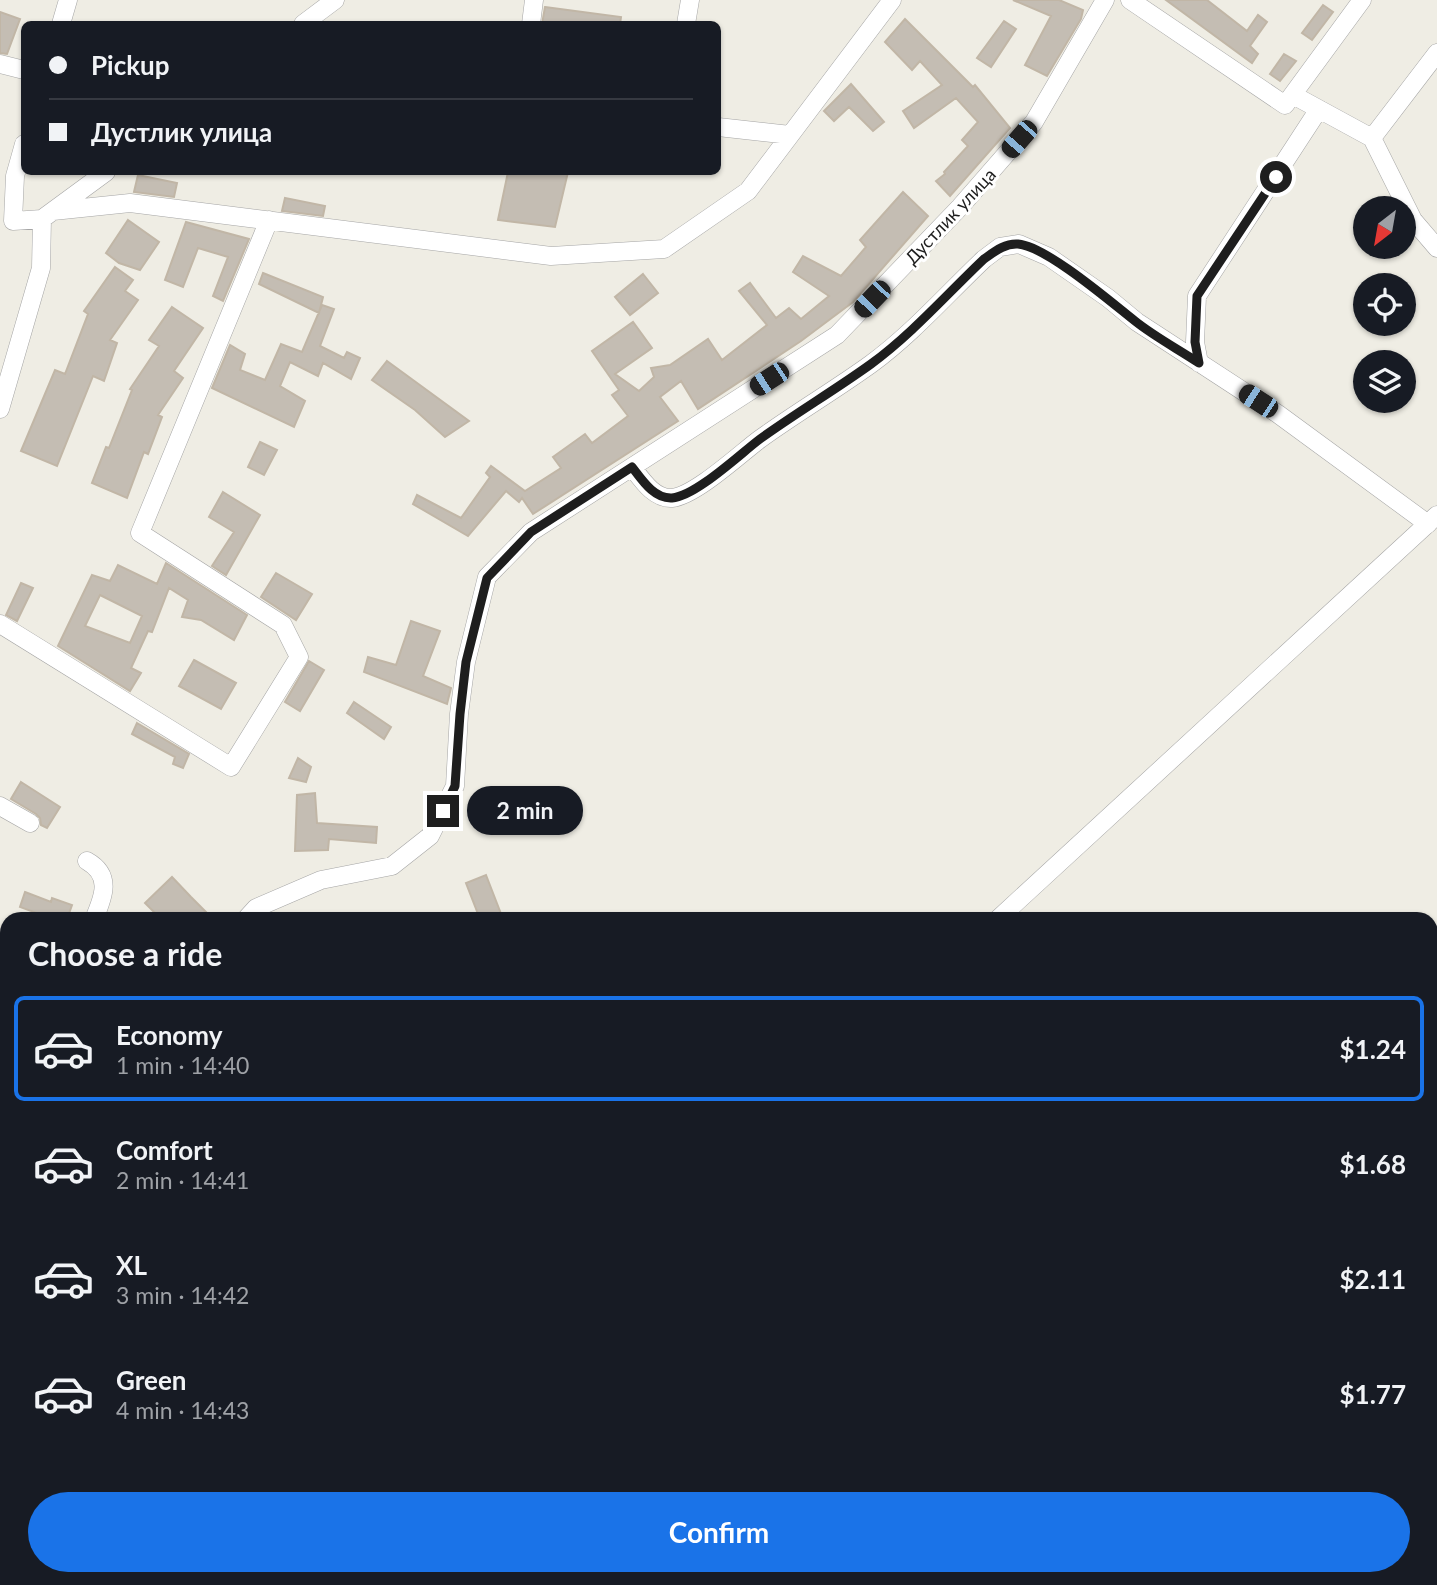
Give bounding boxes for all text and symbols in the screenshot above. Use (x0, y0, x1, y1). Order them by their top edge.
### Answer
text: Pickup (91, 49, 170, 81)
text: Дустлик улица (91, 116, 272, 148)
car (998, 116, 1041, 162)
route start (1260, 161, 1292, 193)
street label: Дустлик улица (900, 163, 1000, 269)
north arrow (1353, 196, 1416, 259)
map controls (1353, 196, 1416, 413)
button: locate (1353, 273, 1416, 336)
car (850, 277, 895, 321)
button: layers (1353, 350, 1416, 413)
car (746, 359, 793, 399)
car (1235, 381, 1282, 421)
callout: 2 min (467, 786, 583, 836)
route end (427, 795, 459, 827)
text: 2 min (496, 796, 554, 824)
text: Choose a ride (28, 934, 222, 973)
icon: car (32, 1017, 95, 1080)
text: Economy (116, 1019, 222, 1051)
text: $1.24 (1340, 1033, 1406, 1065)
text: 1 min · 14:40 (116, 1051, 249, 1079)
icon: car (32, 1132, 95, 1195)
text: Comfort (116, 1134, 213, 1166)
text: $1.68 (1340, 1148, 1406, 1180)
text: 2 min · 14:41 (116, 1166, 249, 1194)
icon: car (32, 1247, 95, 1310)
text: XL (116, 1249, 147, 1281)
text: $2.11 (1340, 1263, 1406, 1295)
text: 3 min · 14:42 (116, 1281, 249, 1309)
icon: car (32, 1362, 95, 1425)
text: Green (116, 1364, 186, 1396)
text: $1.77 (1340, 1378, 1406, 1410)
text: 4 min · 14:43 (116, 1396, 249, 1424)
button: Confirm (28, 1492, 1410, 1572)

